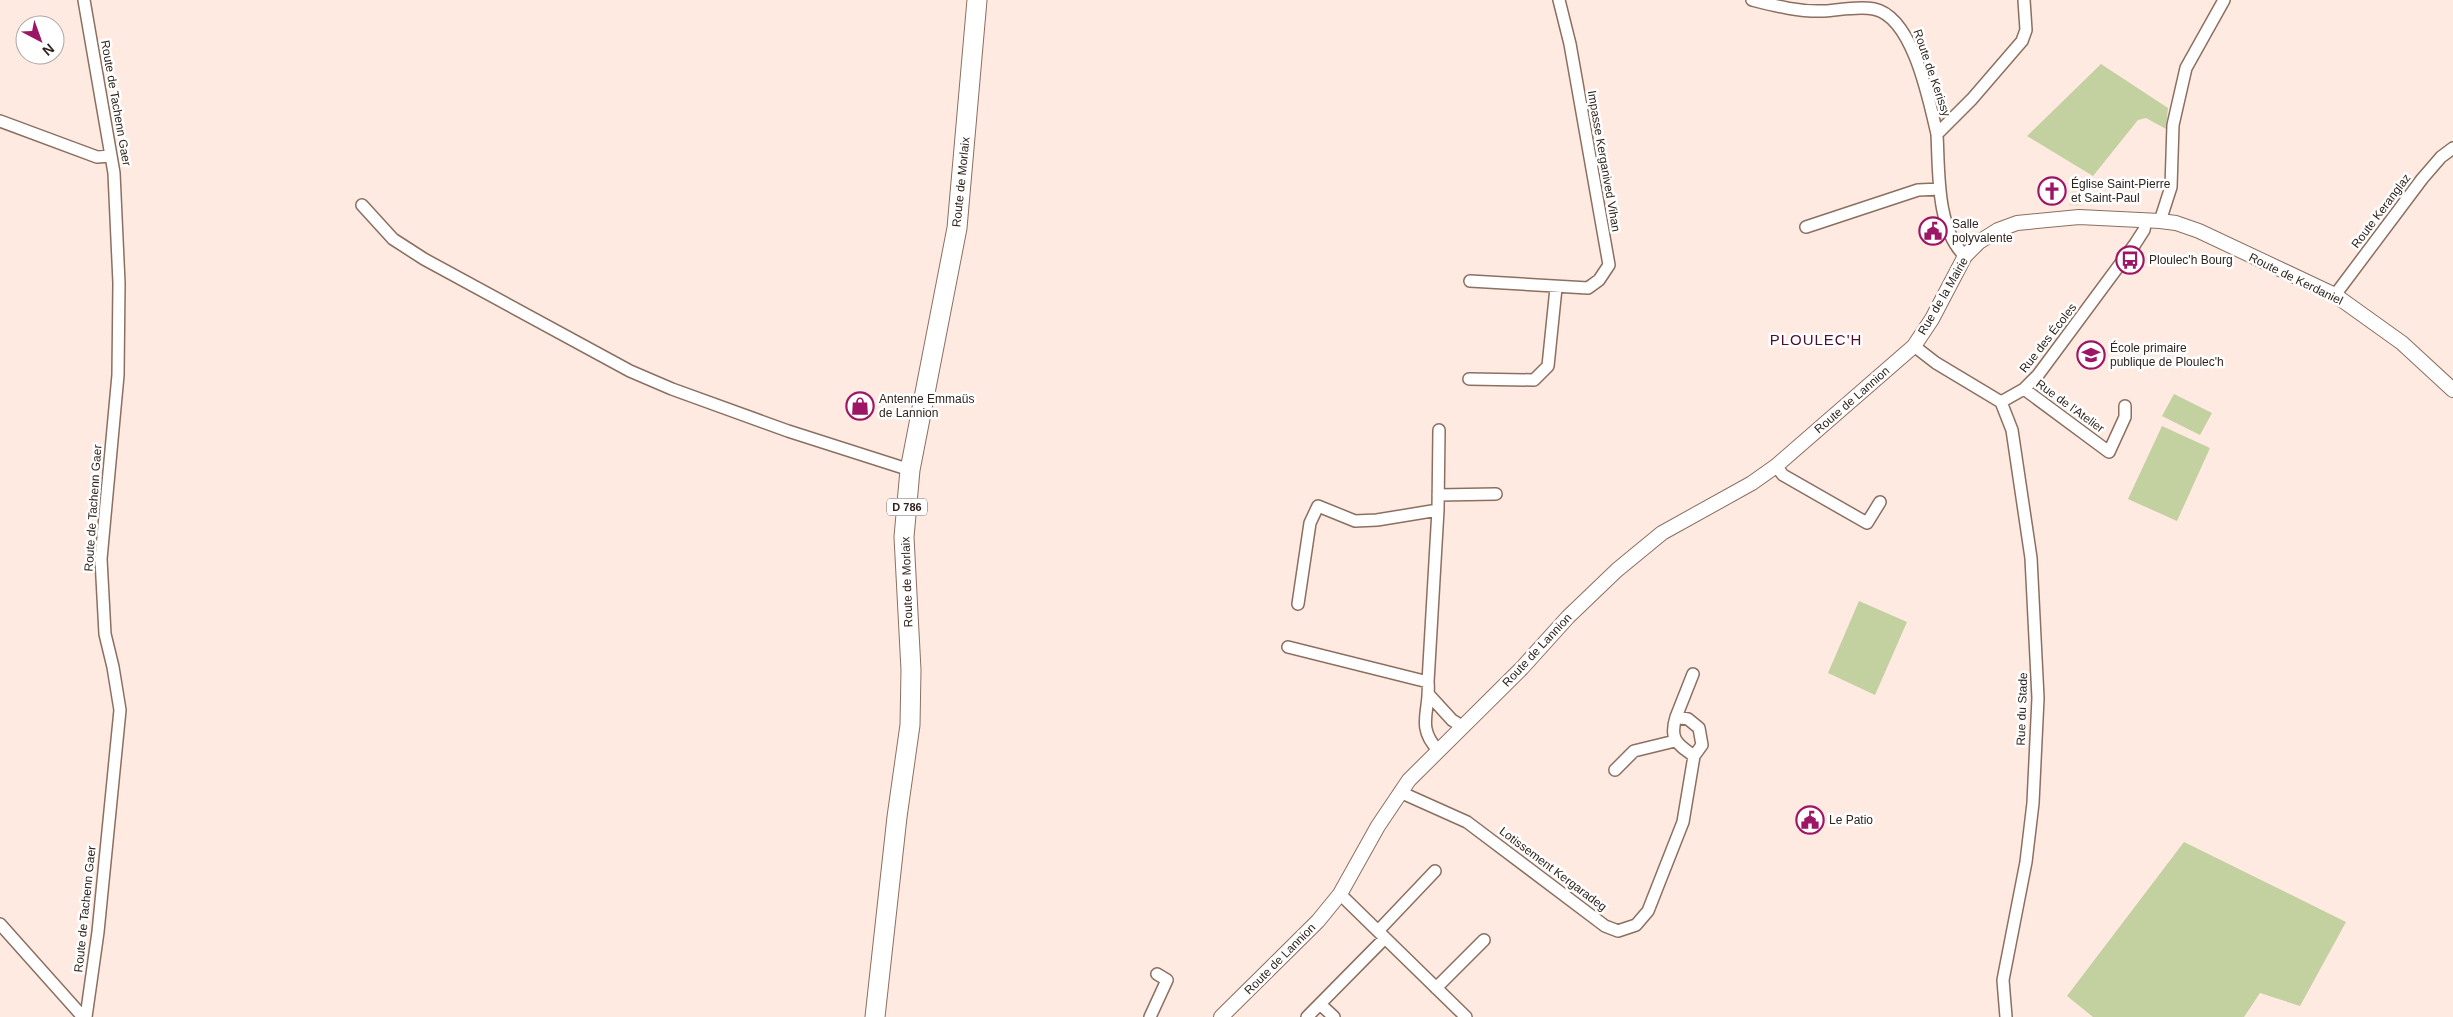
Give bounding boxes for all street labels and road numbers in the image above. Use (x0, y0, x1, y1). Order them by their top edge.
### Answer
street label: Route de Kerissy (1911, 28, 1953, 118)
street label: Route de Tachenn Gaer (98, 39, 134, 167)
street label: Impasse Kerganived Vihan (1585, 89, 1623, 233)
street label: Route de Morlaix (949, 136, 973, 228)
street label: Route Keranglaz (2349, 171, 2413, 251)
street label: Route de Kerdaniel (2247, 250, 2345, 308)
street label: Rue de la Mairie (1915, 254, 1971, 337)
street label: Rue des Écoles (2016, 300, 2079, 375)
street label: Route de Lannion (1812, 364, 1892, 436)
street label: Rue de l'Atelier (2033, 377, 2107, 435)
street label: Route de Tachenn Gaer (82, 444, 104, 572)
road number: D 786 (887, 498, 927, 516)
street label: Route de Morlaix (898, 536, 916, 628)
street label: Route de Lannion (1500, 611, 1574, 689)
street label: Rue du Stade (2014, 672, 2030, 746)
street label: Lotissement Kergaradeg (1497, 824, 1609, 914)
street label: Route de Tachenn Gaer (71, 845, 99, 973)
street label: Route de Lannion (1242, 921, 1318, 997)

